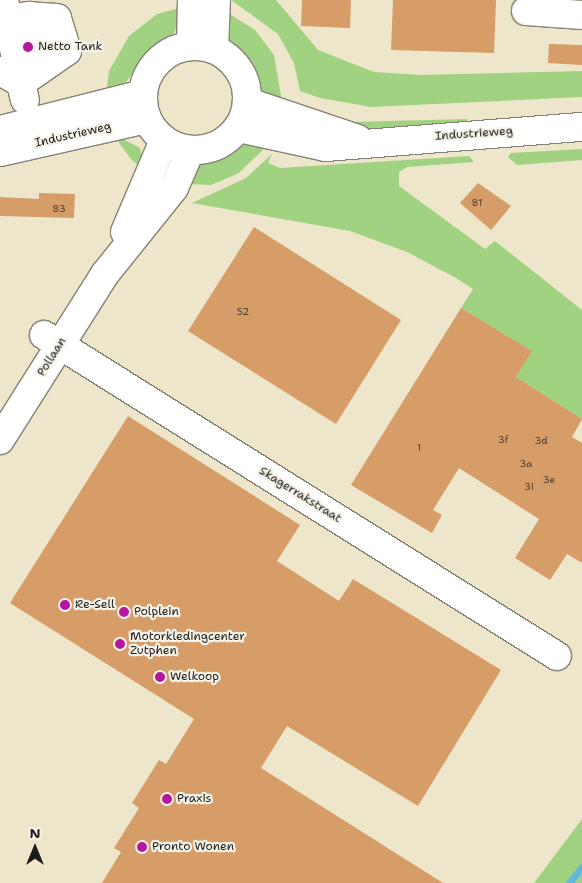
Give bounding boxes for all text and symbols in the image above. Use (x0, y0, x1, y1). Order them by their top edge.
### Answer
place label: Netto Tank (38, 40, 102, 54)
marker: Netto Tank (22, 41, 34, 53)
street label: Industrieweg (33, 119, 113, 151)
street label: Industrieweg (435, 124, 513, 144)
house number: 81 (472, 197, 482, 209)
house number: 83 (52, 203, 66, 215)
house number: 52 (237, 306, 249, 318)
street label: Pollaan (34, 335, 70, 379)
house number: 3f (498, 434, 508, 446)
house number: 3d (534, 435, 548, 447)
house number: 1 (417, 442, 421, 454)
house number: 3a (519, 458, 533, 470)
street label: Skagerrakstraat (256, 464, 344, 526)
house number: 3e (543, 474, 555, 486)
house number: 3i (524, 481, 534, 493)
place label: Re-Sell (75, 598, 115, 612)
marker: Re-Sell (59, 599, 71, 611)
place label: Polplein (134, 605, 179, 619)
marker: Polplein (118, 606, 130, 618)
place label: Motorkledingcenter Zutphen (130, 630, 245, 658)
marker: Motorkledingcenter Zutphen (114, 638, 126, 650)
place label: Welkoop (170, 670, 219, 684)
marker: Welkoop (154, 671, 166, 683)
place label: Praxis (177, 792, 212, 806)
marker: Praxis (161, 793, 173, 805)
north arrow (10, 823, 60, 873)
text: N (29, 824, 41, 842)
place label: Pronto Wonen (152, 840, 234, 854)
marker: Pronto Wonen (136, 841, 148, 853)

